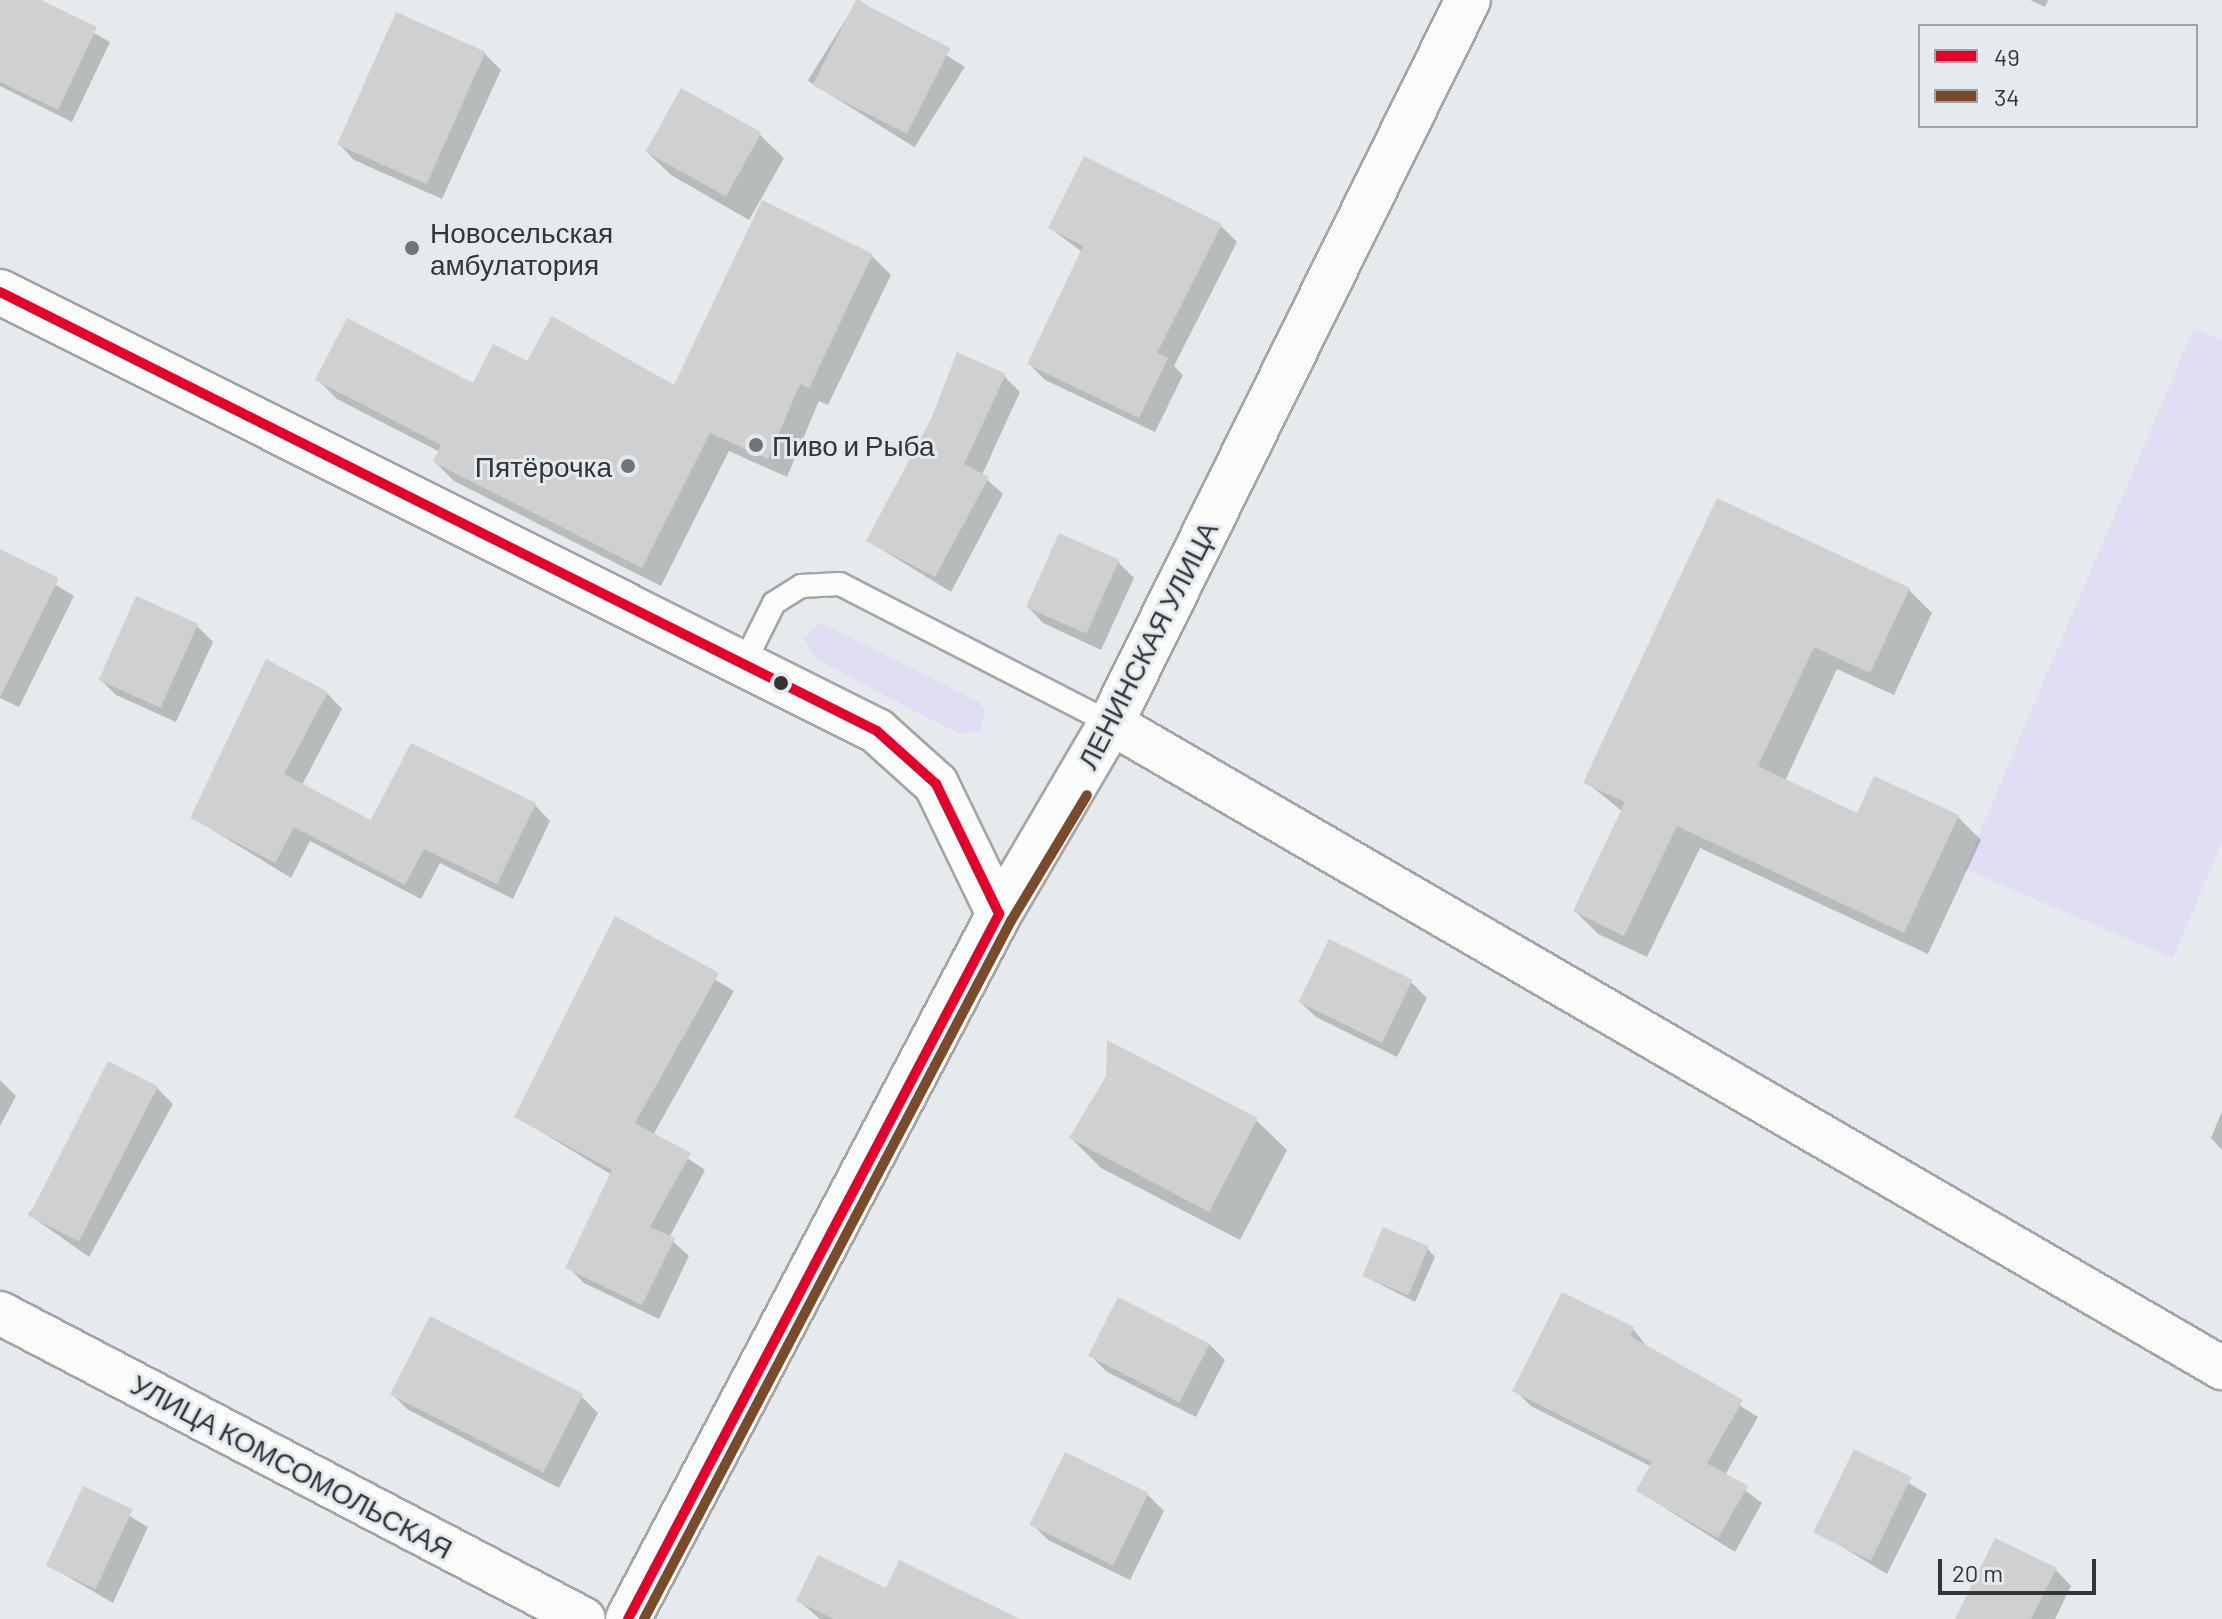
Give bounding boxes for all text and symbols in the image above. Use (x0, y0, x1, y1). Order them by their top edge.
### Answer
legend (1918, 24, 2198, 128)
text: 49 (1994, 42, 2020, 71)
text: 34 (1994, 82, 2020, 111)
place label: Новосельская амбулатория (430, 215, 613, 281)
marker: Новосельская амбулатория (401, 237, 423, 259)
place label: Пиво и Рыба (772, 428, 935, 462)
marker: Пиво и Рыба (747, 436, 765, 454)
place label: Пятёрочка (475, 449, 612, 483)
marker: Пятёрочка (619, 457, 637, 475)
street label: ЛЕНИНСКАЯ УЛИЦА (1070, 516, 1224, 774)
unlabelled marker (773, 675, 789, 691)
street label: УЛИЦА КОМСОМОЛЬСКАЯ (126, 1367, 458, 1565)
scale bar (1942, 1543, 2100, 1593)
text: 20 m (1952, 1558, 2003, 1587)

